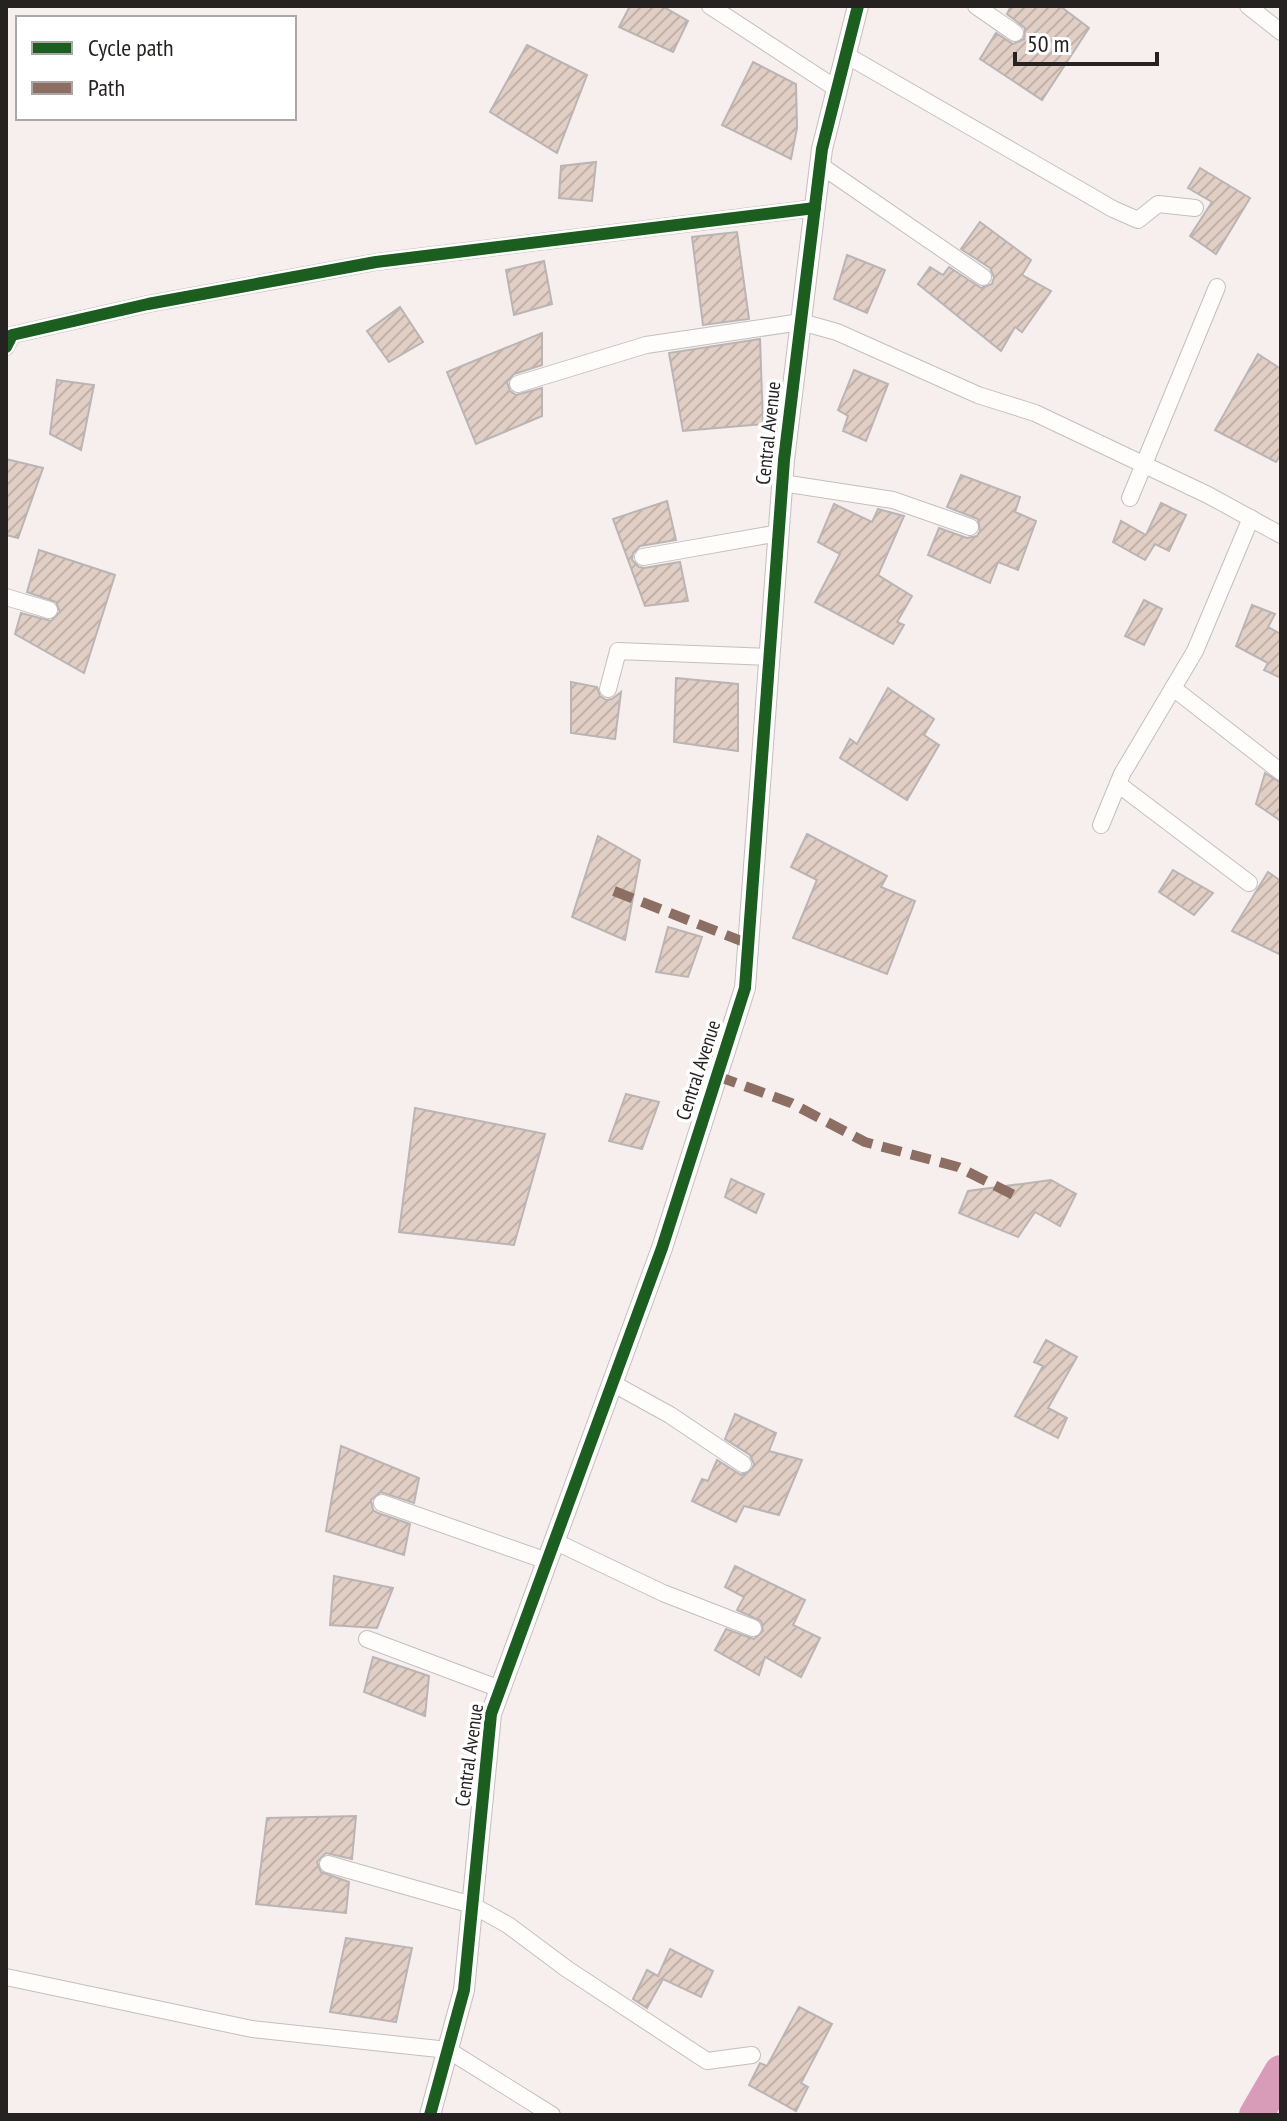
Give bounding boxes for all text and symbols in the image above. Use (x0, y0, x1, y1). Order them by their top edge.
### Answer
legend (16, 16, 296, 120)
scale bar (1015, 16, 1157, 66)
text: 50 m (1027, 28, 1069, 59)
text: Cycle path (88, 32, 174, 63)
text: Path (88, 72, 125, 103)
street label: Central Avenue (750, 380, 786, 486)
street label: Central Avenue (670, 1017, 726, 1123)
street label: Central Avenue (449, 1702, 489, 1808)

